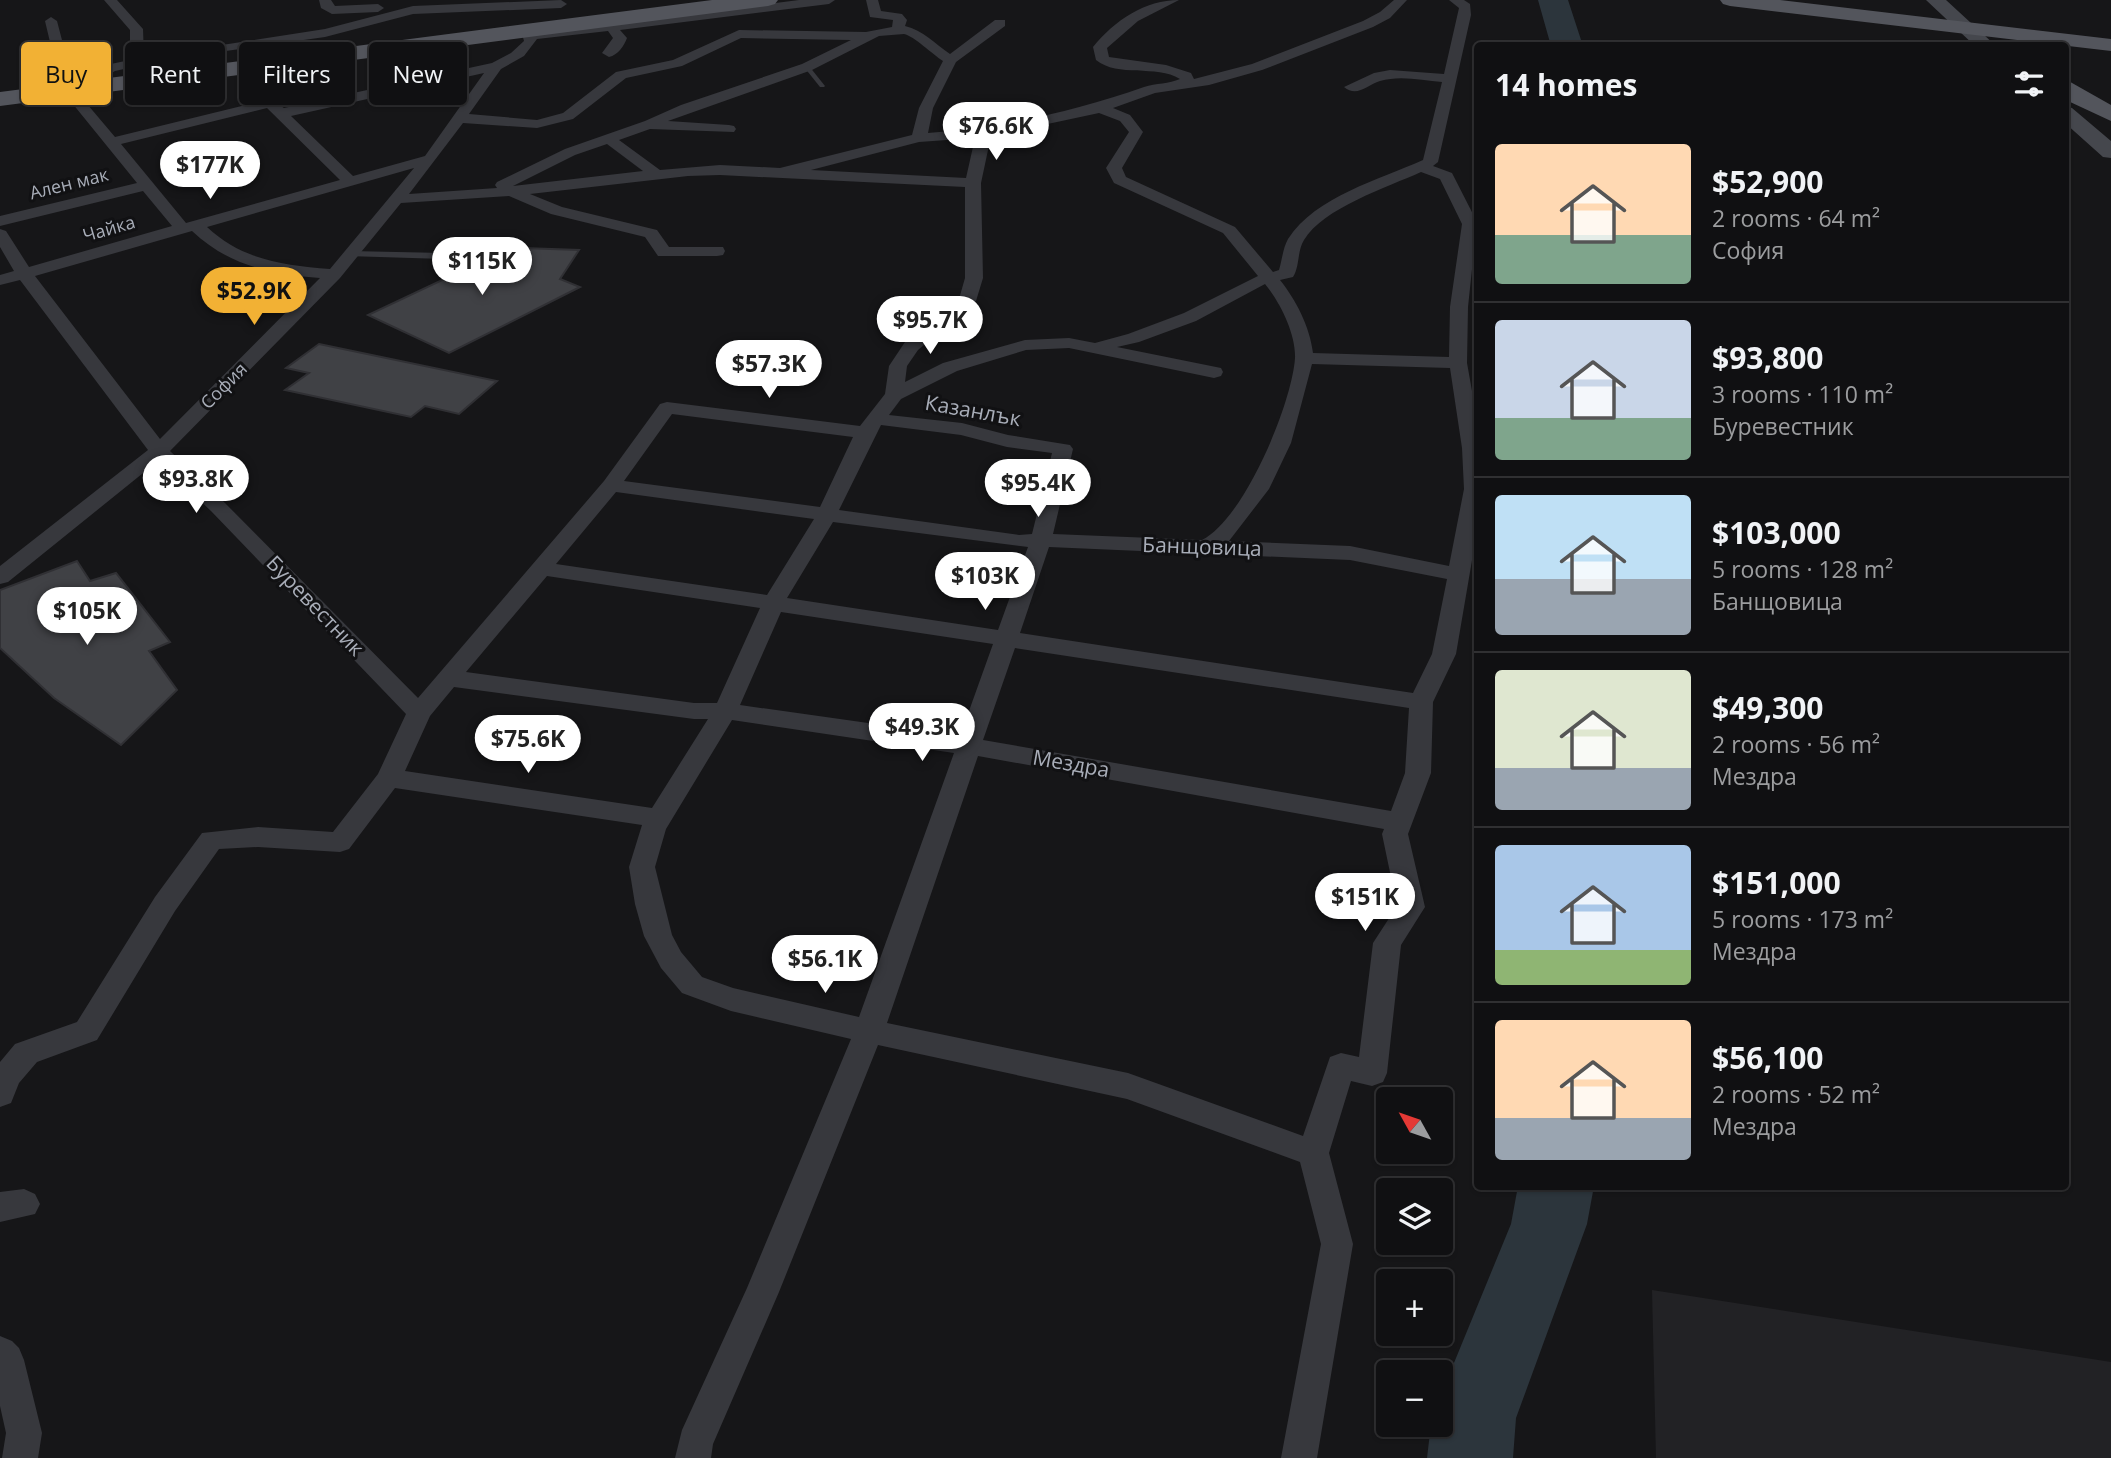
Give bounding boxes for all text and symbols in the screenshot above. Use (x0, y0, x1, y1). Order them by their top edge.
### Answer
chip: Buy (21, 42, 111, 105)
chip: Rent (125, 42, 225, 105)
chip: Filters (239, 42, 355, 105)
chip: New (369, 42, 467, 105)
text: 14 homes (1495, 64, 1638, 105)
icon: filters (2010, 65, 2048, 103)
pin: $76.6K (939, 102, 1053, 162)
text: $76.6K (959, 109, 1033, 141)
pin: $177K (161, 142, 259, 201)
text: $177K (176, 148, 244, 180)
street label: Ален мак (27, 161, 111, 204)
text: $52,900 (1712, 161, 1823, 202)
icon: home (1551, 172, 1635, 256)
text: 2 rooms · 64 m² (1712, 202, 1880, 234)
street label: Чайка (80, 209, 138, 247)
text: София (1712, 234, 1784, 266)
pin: $115K (433, 238, 531, 297)
text: $115K (448, 244, 516, 276)
pin: $52.9K (197, 268, 311, 327)
text: $52.9K (217, 274, 291, 306)
pin: $95.7K (873, 296, 987, 356)
text: $95.7K (893, 303, 967, 335)
text: $93,800 (1712, 337, 1823, 378)
pin: $57.3K (712, 340, 826, 400)
text: $57.3K (732, 347, 806, 379)
icon: home (1551, 348, 1635, 432)
street label: София (195, 357, 252, 414)
text: 3 rooms · 110 m² (1712, 378, 1893, 410)
street label: Казанлък (923, 388, 1023, 432)
text: Буревестник (1712, 410, 1854, 442)
pin: $93.8K (139, 456, 253, 515)
pin: $95.4K (981, 460, 1095, 519)
text: $93.8K (159, 462, 233, 494)
text: $95.4K (1001, 466, 1075, 498)
text: $103,000 (1712, 512, 1841, 553)
icon: home (1551, 523, 1635, 607)
street label: Банщовица (1142, 530, 1262, 562)
street label: Буревестник (261, 549, 371, 662)
pin: $103K (936, 552, 1034, 612)
text: 5 rooms · 128 m² (1712, 553, 1893, 585)
text: $103K (951, 559, 1019, 591)
text: Банщовица (1712, 585, 1843, 617)
pin: $105K (38, 588, 136, 647)
text: $105K (53, 594, 121, 626)
text: $49,300 (1712, 687, 1823, 728)
icon: home (1551, 698, 1635, 782)
pin: $49.3K (865, 704, 979, 763)
text: $49.3K (885, 710, 959, 742)
pin: $75.6K (471, 716, 585, 775)
text: $75.6K (491, 722, 565, 754)
text: 2 rooms · 56 m² (1712, 728, 1880, 760)
street label: Мездра (1031, 743, 1112, 784)
text: Мездра (1712, 760, 1797, 792)
text: $151,000 (1712, 862, 1841, 903)
icon: home (1551, 873, 1635, 957)
pin: $151K (1316, 874, 1414, 933)
text: $151K (1331, 880, 1399, 912)
text: 5 rooms · 173 m² (1712, 903, 1893, 935)
text: Мездра (1712, 935, 1797, 967)
pin: $56.1K (768, 936, 882, 995)
text: $56.1K (788, 942, 862, 974)
text: $56,100 (1712, 1037, 1823, 1078)
icon: home (1551, 1048, 1635, 1132)
text: 2 rooms · 52 m² (1712, 1078, 1880, 1110)
north arrow (1376, 1087, 1452, 1164)
map controls (1376, 1087, 1453, 1437)
text: Мездра (1712, 1110, 1797, 1142)
button: layers (1376, 1178, 1453, 1255)
button: + (1376, 1269, 1453, 1346)
button: − (1376, 1360, 1453, 1437)

